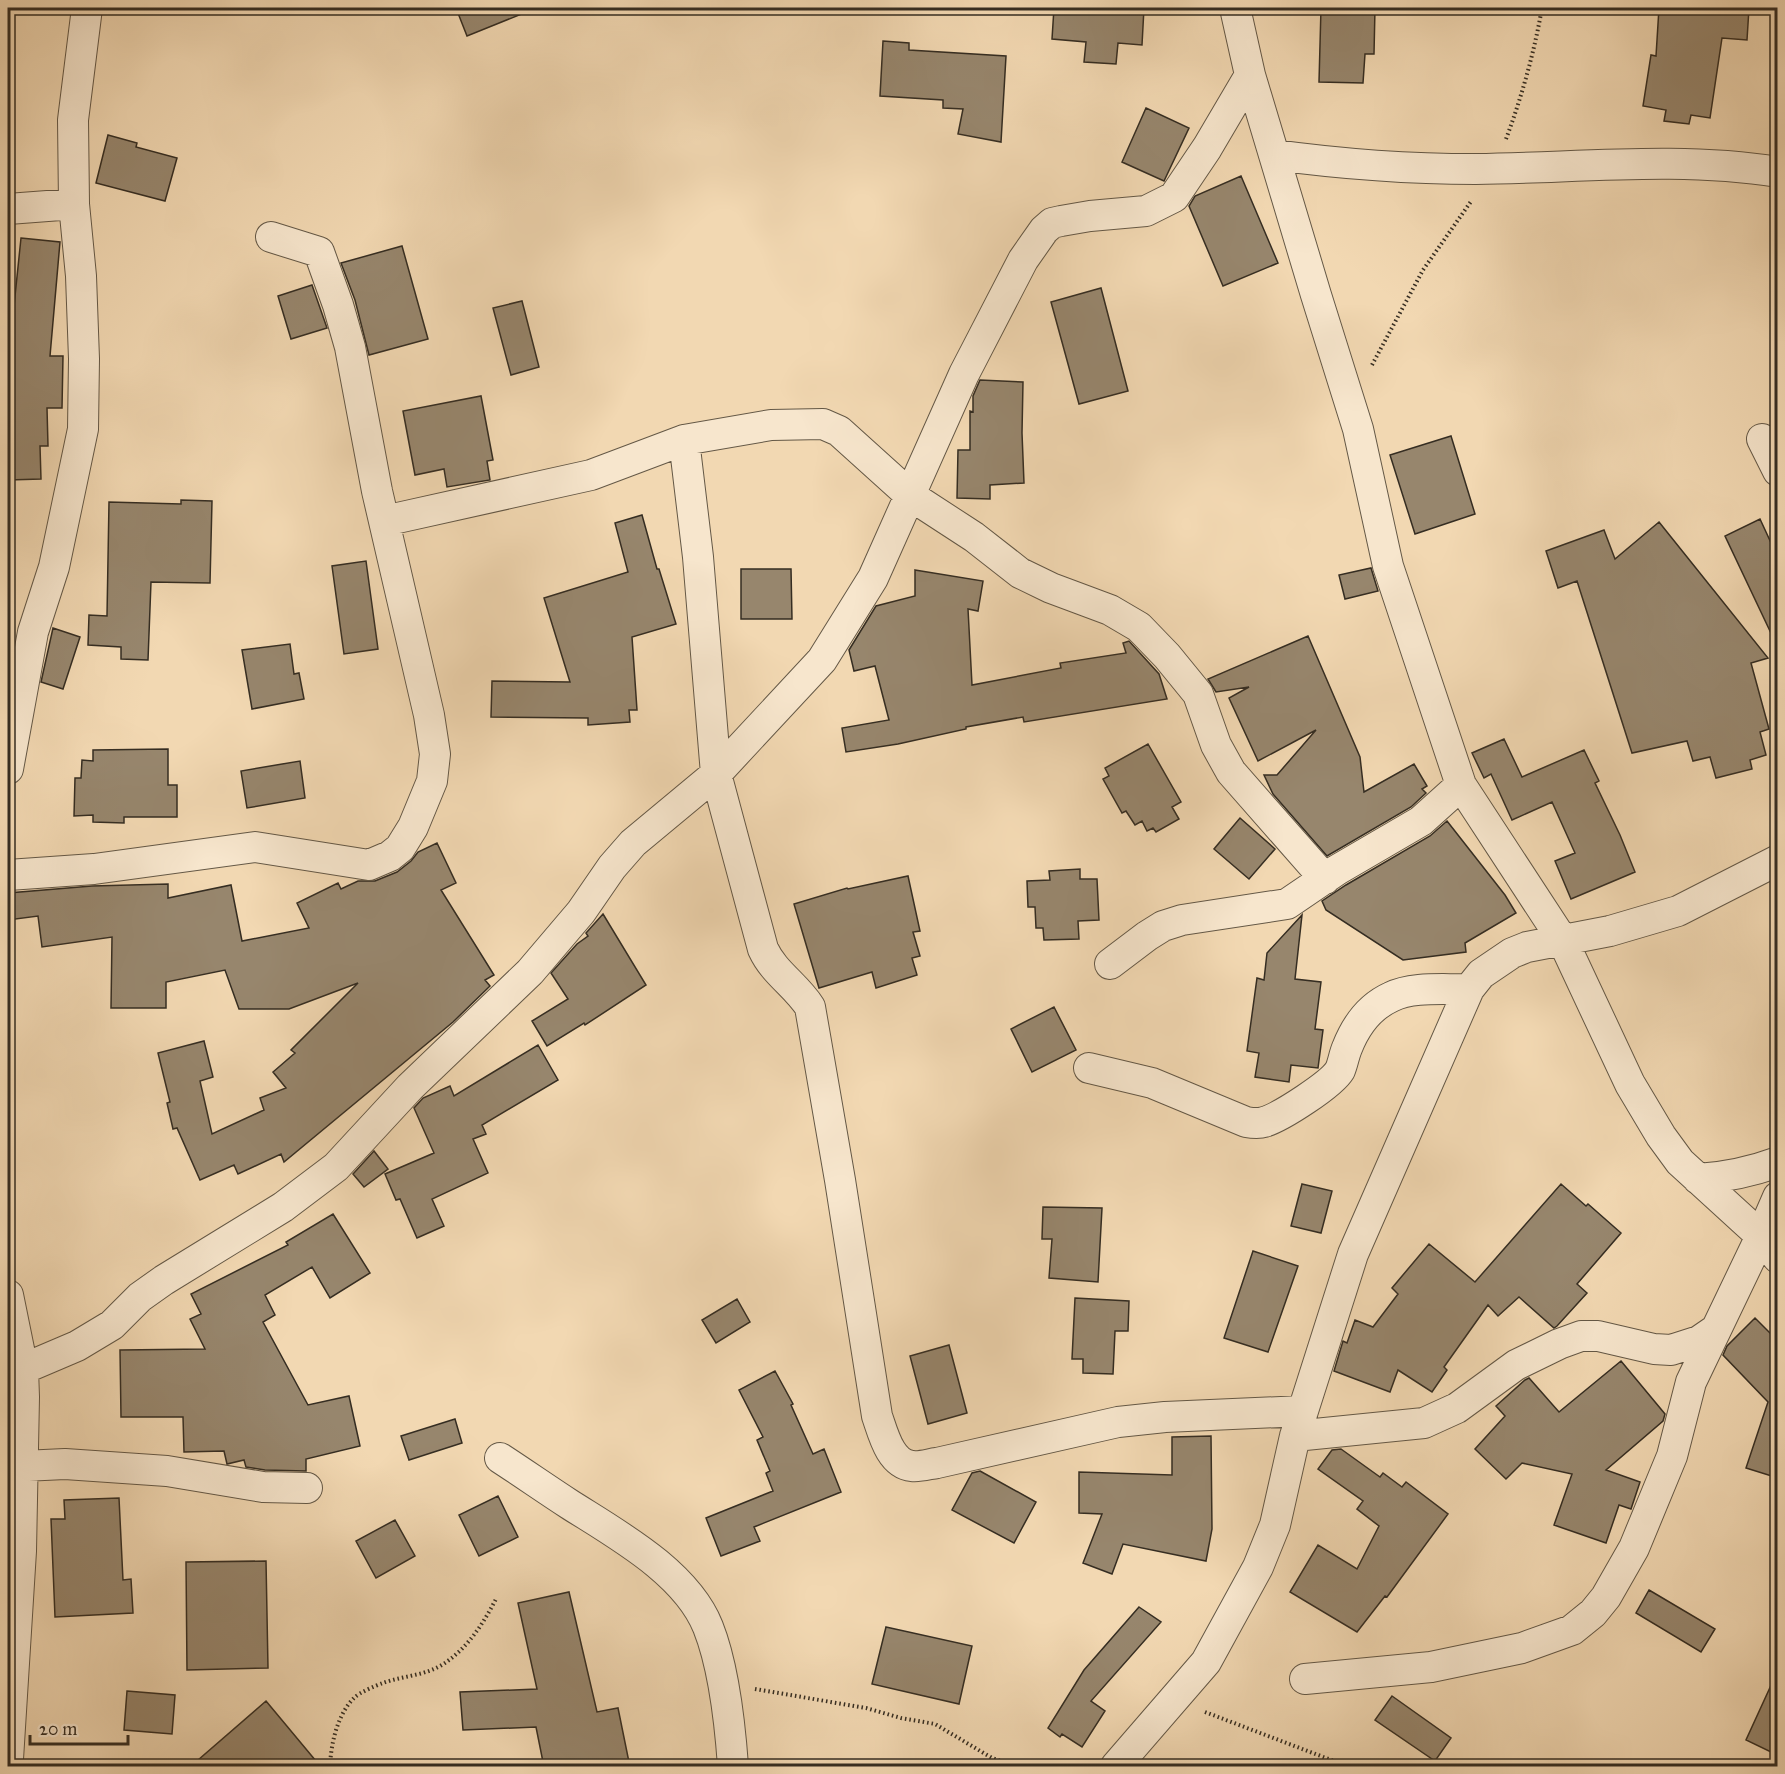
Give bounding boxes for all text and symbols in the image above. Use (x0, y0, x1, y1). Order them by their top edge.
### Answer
scale bar (30, 1708, 128, 1746)
text: 20 m (39, 1718, 77, 1740)

